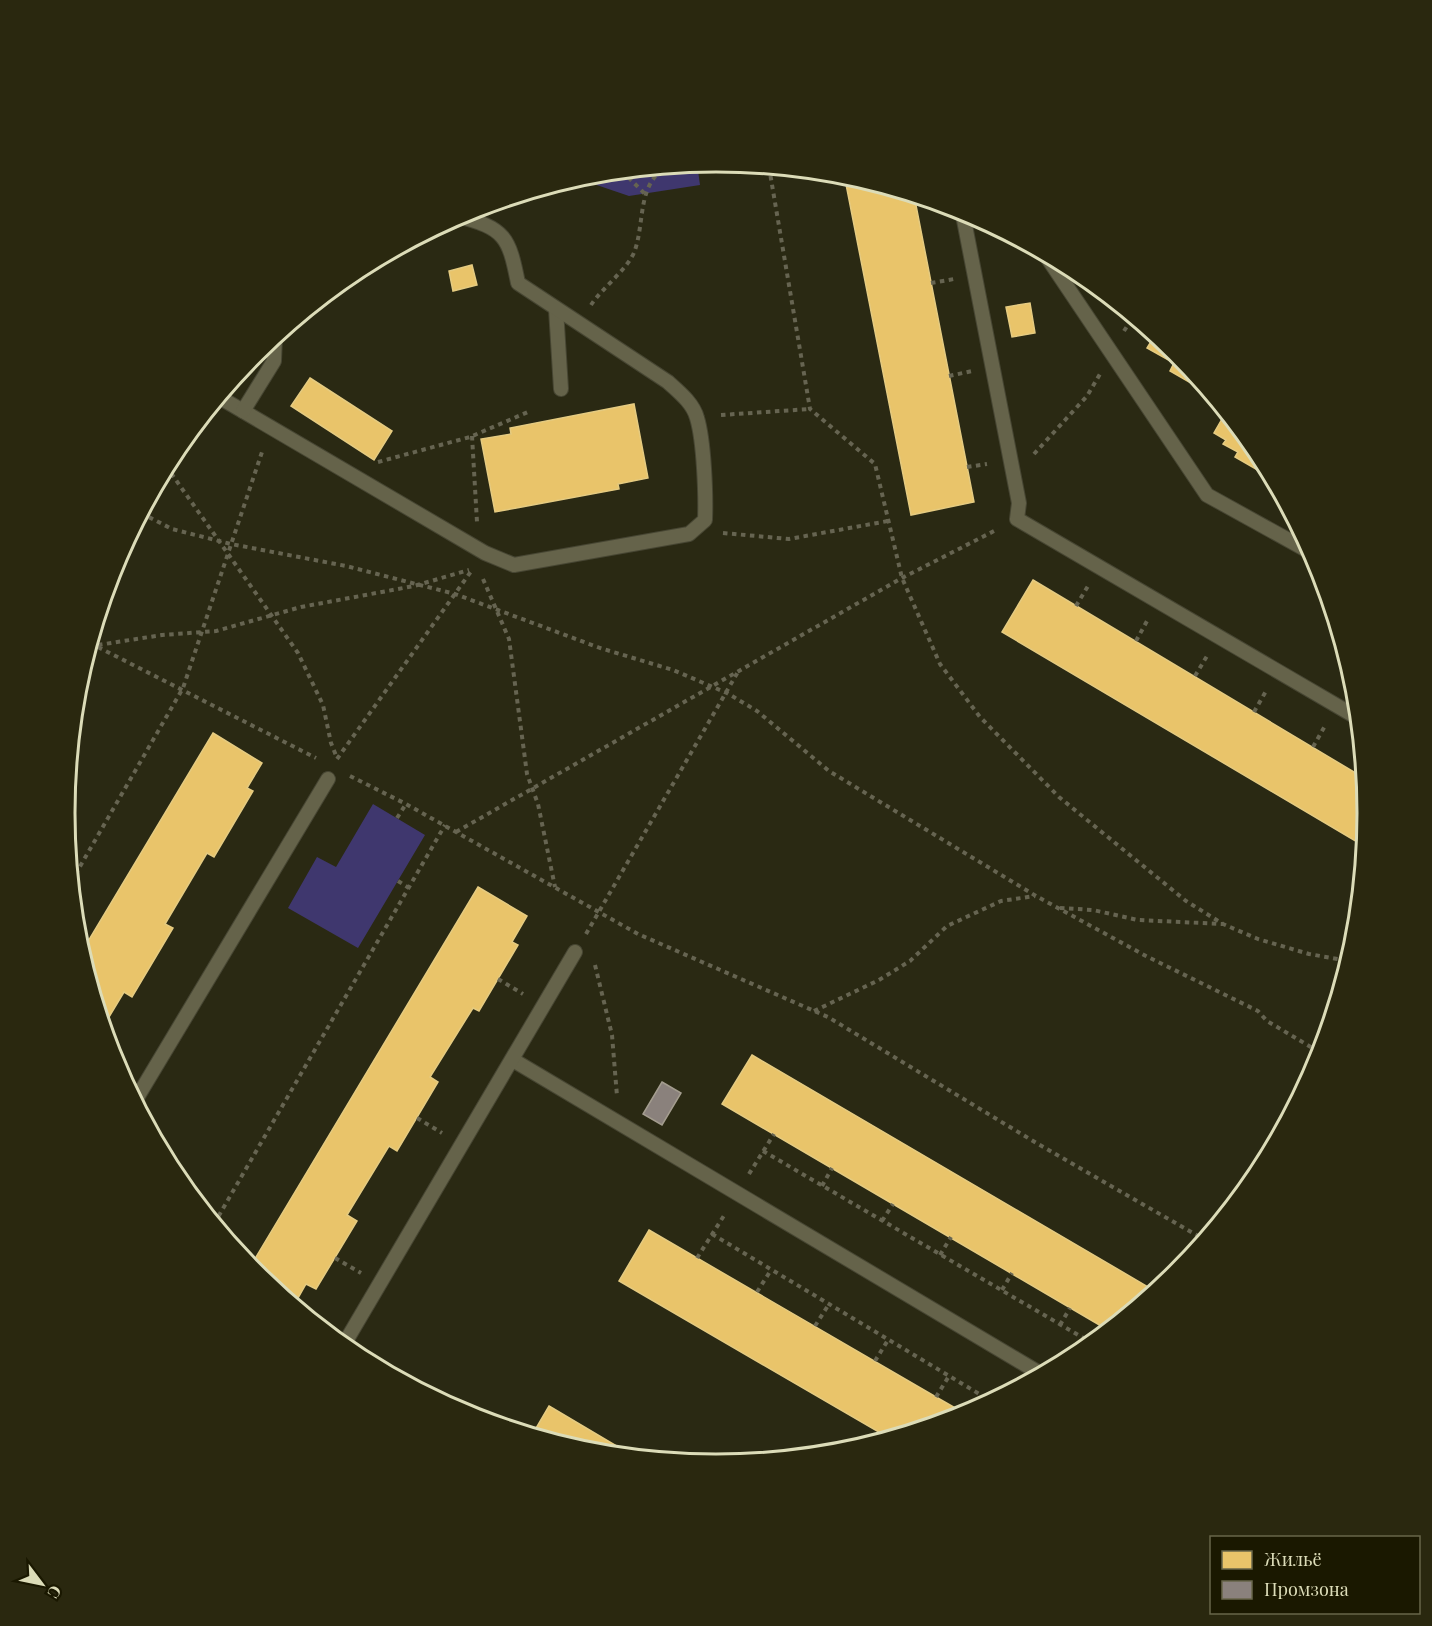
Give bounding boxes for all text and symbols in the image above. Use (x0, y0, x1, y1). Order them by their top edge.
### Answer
legend (1210, 1536, 1420, 1614)
text: Жильё (1264, 1547, 1322, 1571)
north arrow (12, 1554, 72, 1614)
text: Промзона (1264, 1577, 1349, 1601)
text: С (43, 1582, 67, 1603)

